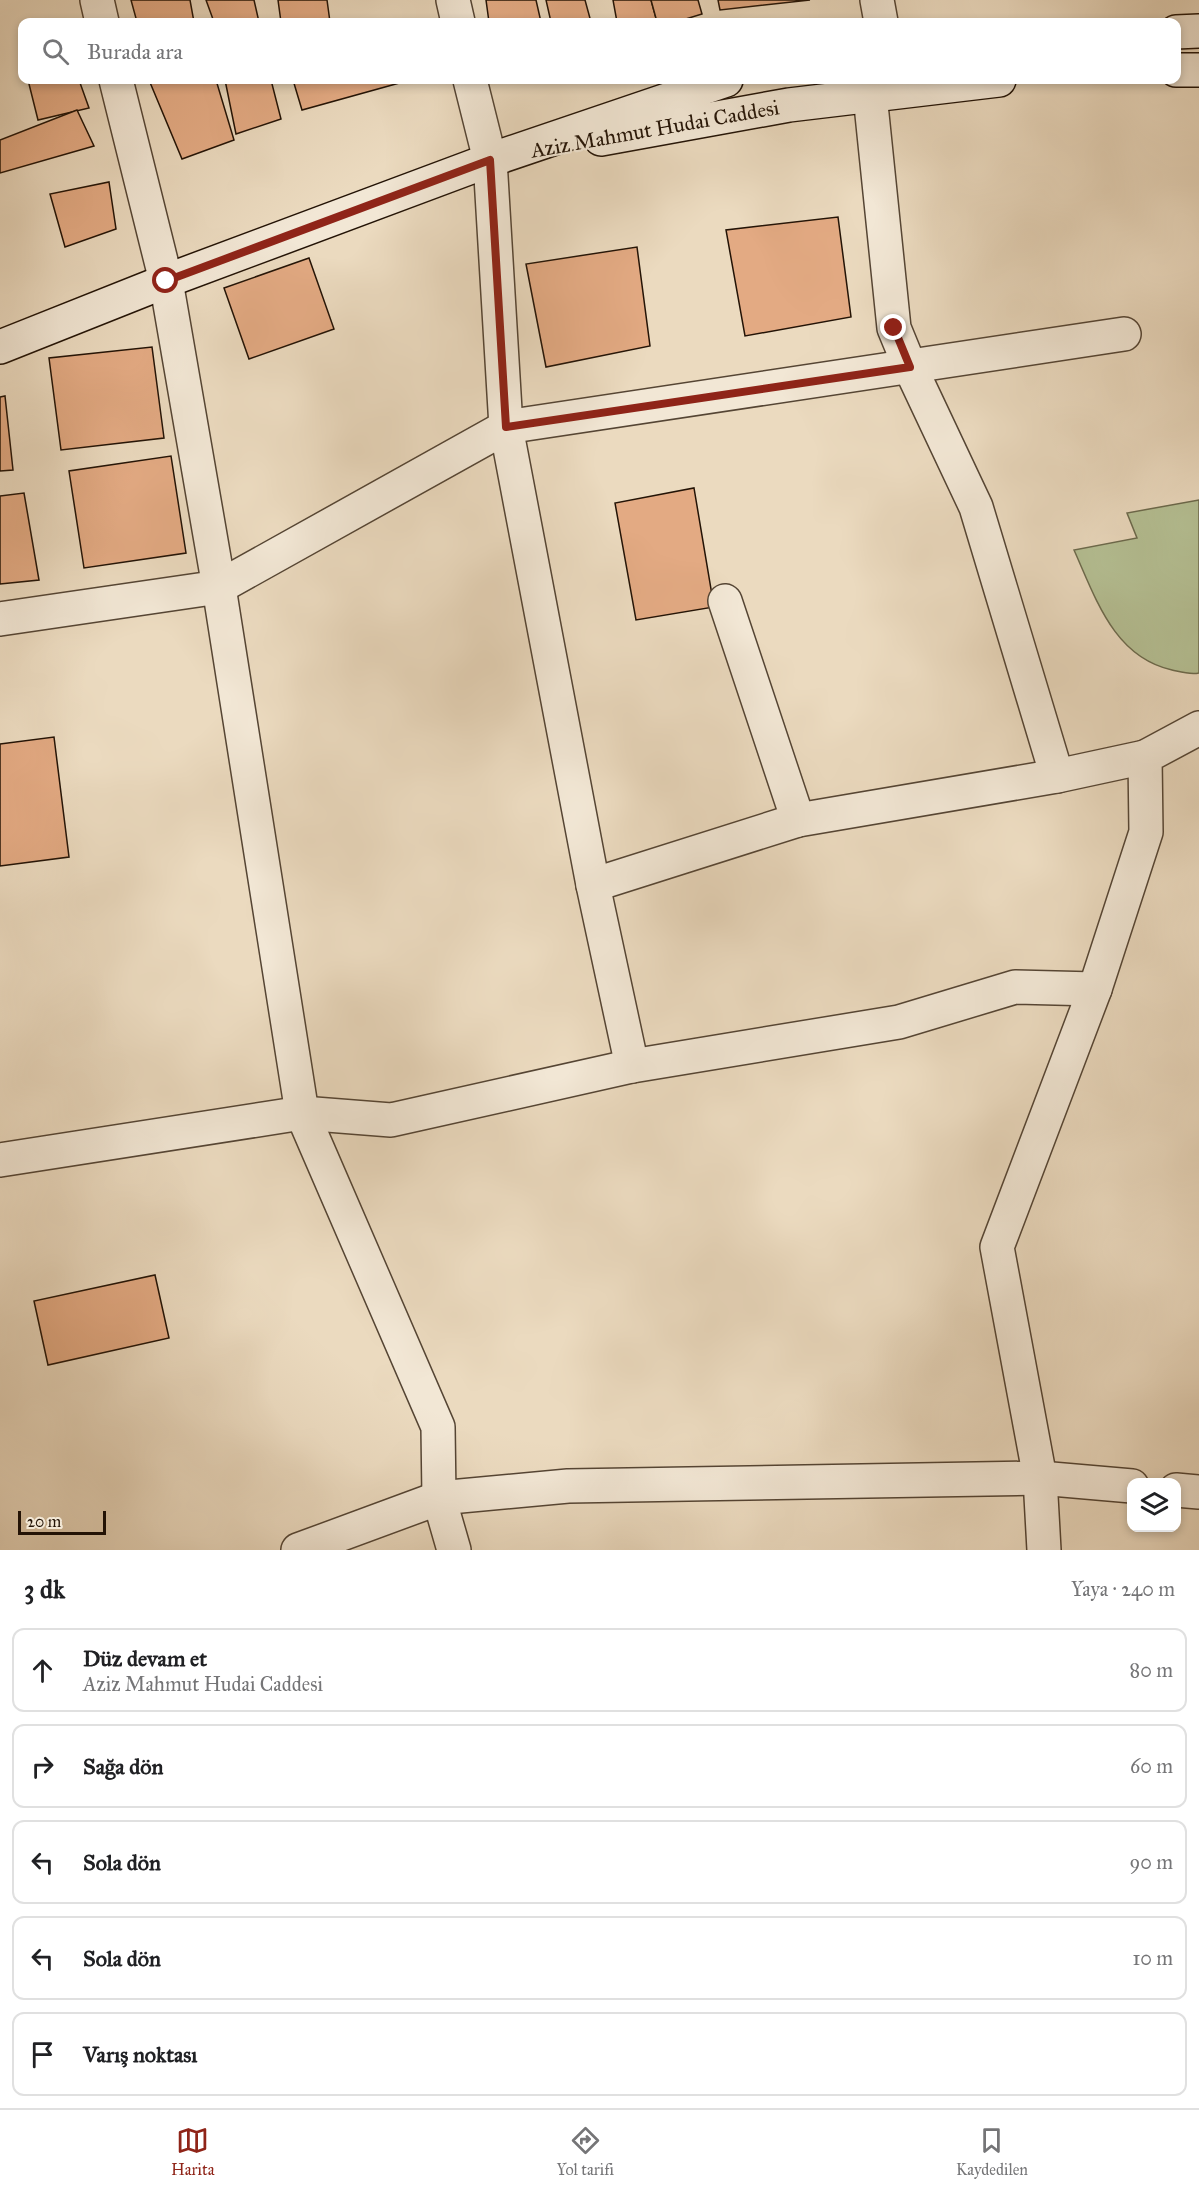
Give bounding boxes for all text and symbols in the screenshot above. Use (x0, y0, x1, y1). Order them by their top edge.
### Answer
search box (18, 18, 1181, 84)
icon: search (39, 35, 72, 68)
text: Burada ara (87, 38, 183, 65)
street label: Aziz Mahmut Hudai Caddesi (528, 94, 782, 164)
route start (152, 267, 178, 293)
route end (880, 314, 906, 340)
map controls (1127, 1478, 1181, 1532)
button: layers (1127, 1478, 1181, 1532)
scale bar (18, 1508, 106, 1536)
text: 20 m (27, 1512, 61, 1531)
text: 3 dk (24, 1573, 65, 1605)
text: Yaya · 240 m (1071, 1577, 1175, 1601)
text: Düz devam et (83, 1645, 207, 1672)
icon: ahead (26, 1654, 59, 1687)
text: 80 m (1130, 1658, 1173, 1682)
text: Aziz Mahmut Hudai Caddesi (83, 1672, 323, 1696)
icon: right (26, 1750, 59, 1783)
text: Sağa dön (83, 1753, 163, 1780)
text: 60 m (1130, 1754, 1173, 1778)
icon: left (26, 1846, 59, 1879)
text: Sola dön (83, 1849, 161, 1876)
text: 90 m (1130, 1850, 1173, 1874)
icon: left (26, 1942, 59, 1975)
text: Sola dön (83, 1945, 161, 1972)
text: 10 m (1132, 1946, 1173, 1970)
icon: arrive (26, 2038, 59, 2071)
text: Varış noktası (83, 2041, 197, 2068)
tab: Harita (171, 2124, 214, 2179)
tab: Yol tarifi (556, 2124, 614, 2179)
tab: Kaydedilen (956, 2124, 1028, 2179)

